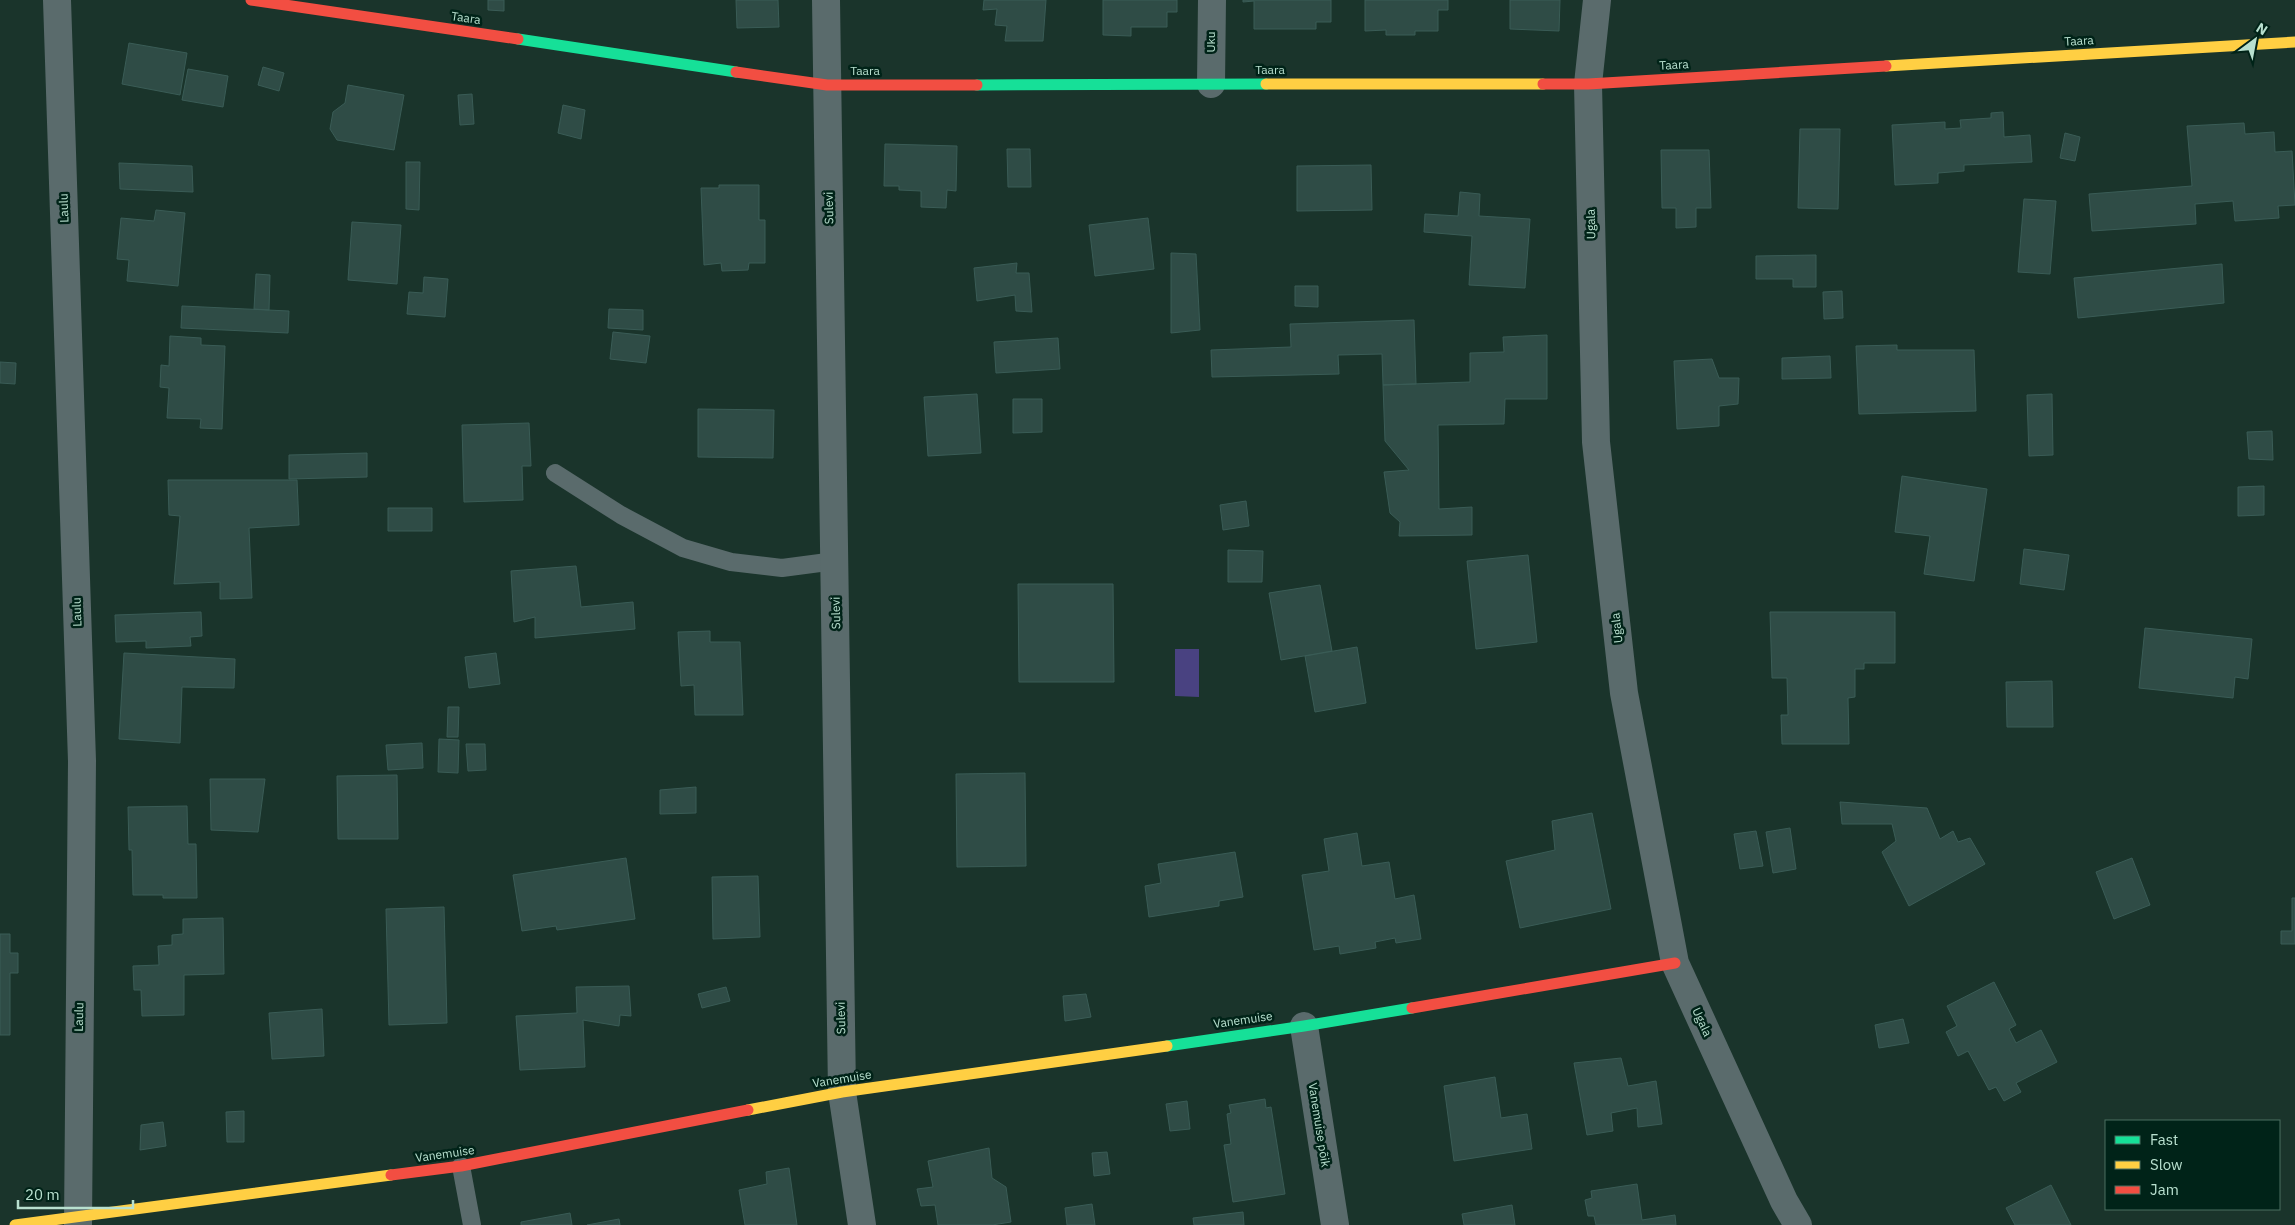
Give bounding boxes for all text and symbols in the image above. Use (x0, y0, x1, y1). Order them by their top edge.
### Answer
street label: Taara (450, 8, 482, 27)
north arrow (2230, 15, 2280, 65)
text: N (2253, 19, 2271, 39)
street label: Uku (1203, 31, 1218, 53)
street label: Taara (2064, 32, 2095, 49)
street label: Taara (1659, 56, 1690, 73)
street label: Taara (1255, 62, 1285, 77)
street label: Taara (850, 63, 880, 78)
street label: Sulevi (821, 192, 836, 224)
street label: Laulu (55, 193, 72, 223)
street label: Ugala (1583, 208, 1598, 239)
street label: Laulu (68, 597, 85, 627)
street label: Sulevi (828, 597, 843, 629)
street label: Ugala (1607, 612, 1626, 644)
street label: Laulu (71, 1002, 86, 1032)
street label: Sulevi (833, 1002, 848, 1034)
street label: Ugala (1689, 1005, 1716, 1039)
street label: Vanemuise (1212, 1008, 1274, 1031)
street label: Vanemuise (811, 1066, 873, 1091)
street label: Vanemuise põik (1305, 1082, 1334, 1169)
legend (2105, 1120, 2280, 1210)
text: Fast (2150, 1130, 2178, 1149)
street label: Vanemuise (414, 1142, 476, 1165)
text: Slow (2150, 1155, 2183, 1174)
scale bar (18, 1178, 132, 1210)
text: Jam (2150, 1180, 2179, 1199)
text: 20 m (25, 1185, 60, 1204)

